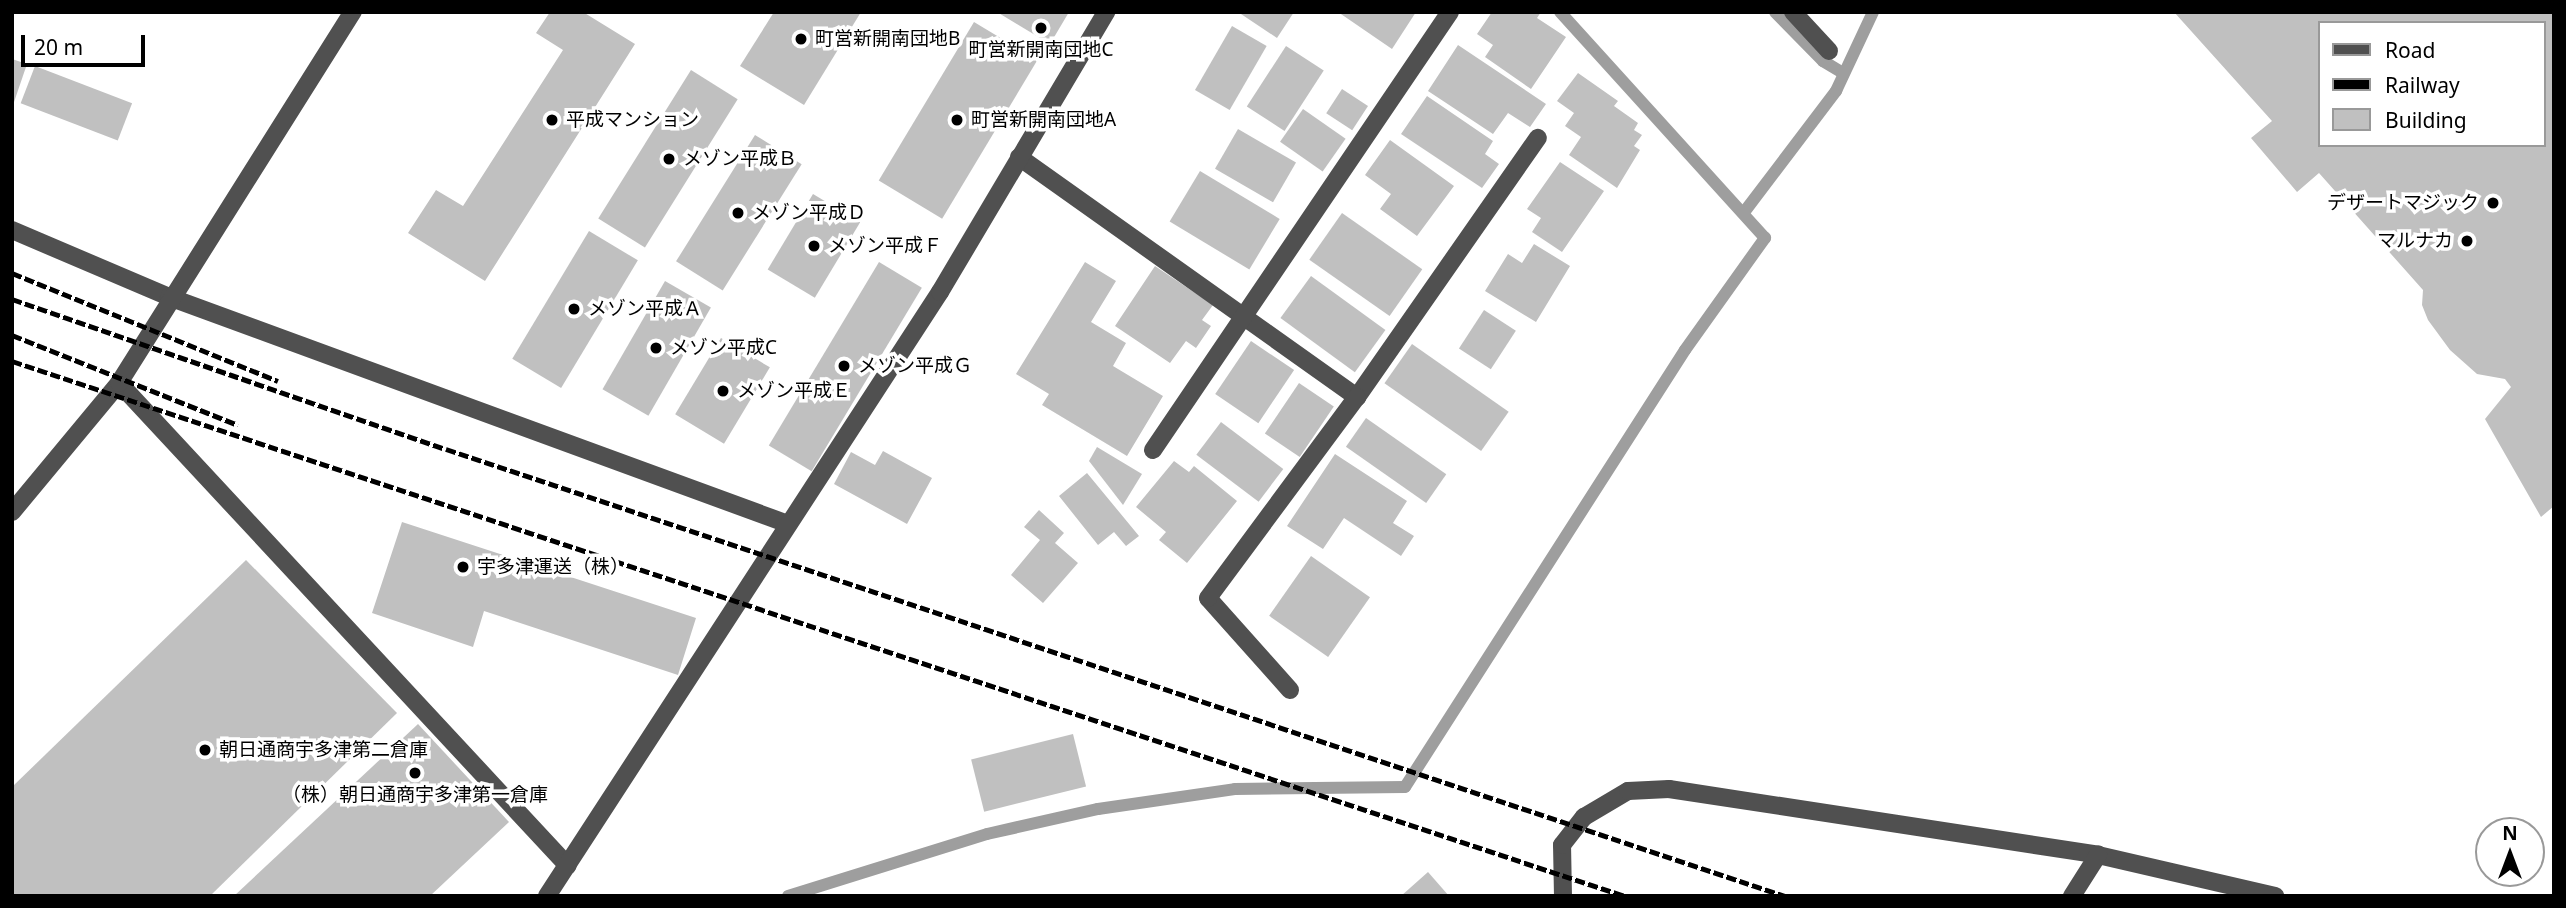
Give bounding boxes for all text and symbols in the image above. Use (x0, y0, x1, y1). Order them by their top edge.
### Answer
marker: 町営新開南団地C (1033, 20, 1049, 36)
scale bar (24, 21, 149, 65)
legend (2318, 21, 2545, 147)
place label: 町営新開南団地B (815, 28, 960, 50)
marker: 町営新開南団地B (793, 31, 809, 47)
text: 20 m (34, 33, 83, 61)
text: Road (2385, 36, 2435, 64)
place label: 町営新開南団地C (968, 39, 1114, 61)
text: Railway (2385, 71, 2460, 99)
text: Building (2385, 106, 2467, 134)
place label: 平成マンション (566, 109, 699, 131)
place label: 町営新開南団地A (971, 109, 1116, 131)
marker: 平成マンション (544, 112, 560, 128)
marker: 町営新開南団地A (949, 112, 965, 128)
place label: メゾン平成Ｂ (683, 148, 797, 170)
marker: メゾン平成Ｂ (661, 151, 677, 167)
place label: デザートマジック (2327, 192, 2479, 214)
marker: デザートマジック (2485, 195, 2501, 211)
place label: メゾン平成Ｄ (752, 202, 866, 224)
marker: メゾン平成Ｄ (730, 205, 746, 221)
place label: マルナカ (2377, 230, 2453, 252)
marker: マルナカ (2459, 233, 2475, 249)
place label: メゾン平成Ｆ (828, 235, 942, 257)
marker: メゾン平成Ｆ (806, 238, 822, 254)
place label: メゾン平成Ａ (588, 298, 702, 320)
marker: メゾン平成Ａ (566, 301, 582, 317)
place label: メゾン平成C (670, 337, 777, 359)
marker: メゾン平成C (648, 340, 664, 356)
place label: メゾン平成Ｇ (858, 355, 972, 377)
marker: メゾン平成Ｇ (836, 358, 852, 374)
place label: メゾン平成Ｅ (737, 380, 851, 402)
marker: メゾン平成Ｅ (715, 383, 731, 399)
place label: 宇多津運送（株） (477, 556, 629, 578)
marker: 宇多津運送（株） (455, 559, 471, 575)
place label: 朝日通商宇多津第二倉庫 (219, 739, 428, 761)
marker: 朝日通商宇多津第二倉庫 (197, 742, 213, 758)
marker: （株）朝日通商宇多津第一倉庫 (407, 765, 423, 781)
place label: （株）朝日通商宇多津第一倉庫 (282, 784, 548, 806)
north arrow (2475, 817, 2545, 887)
text: N (2502, 820, 2518, 846)

